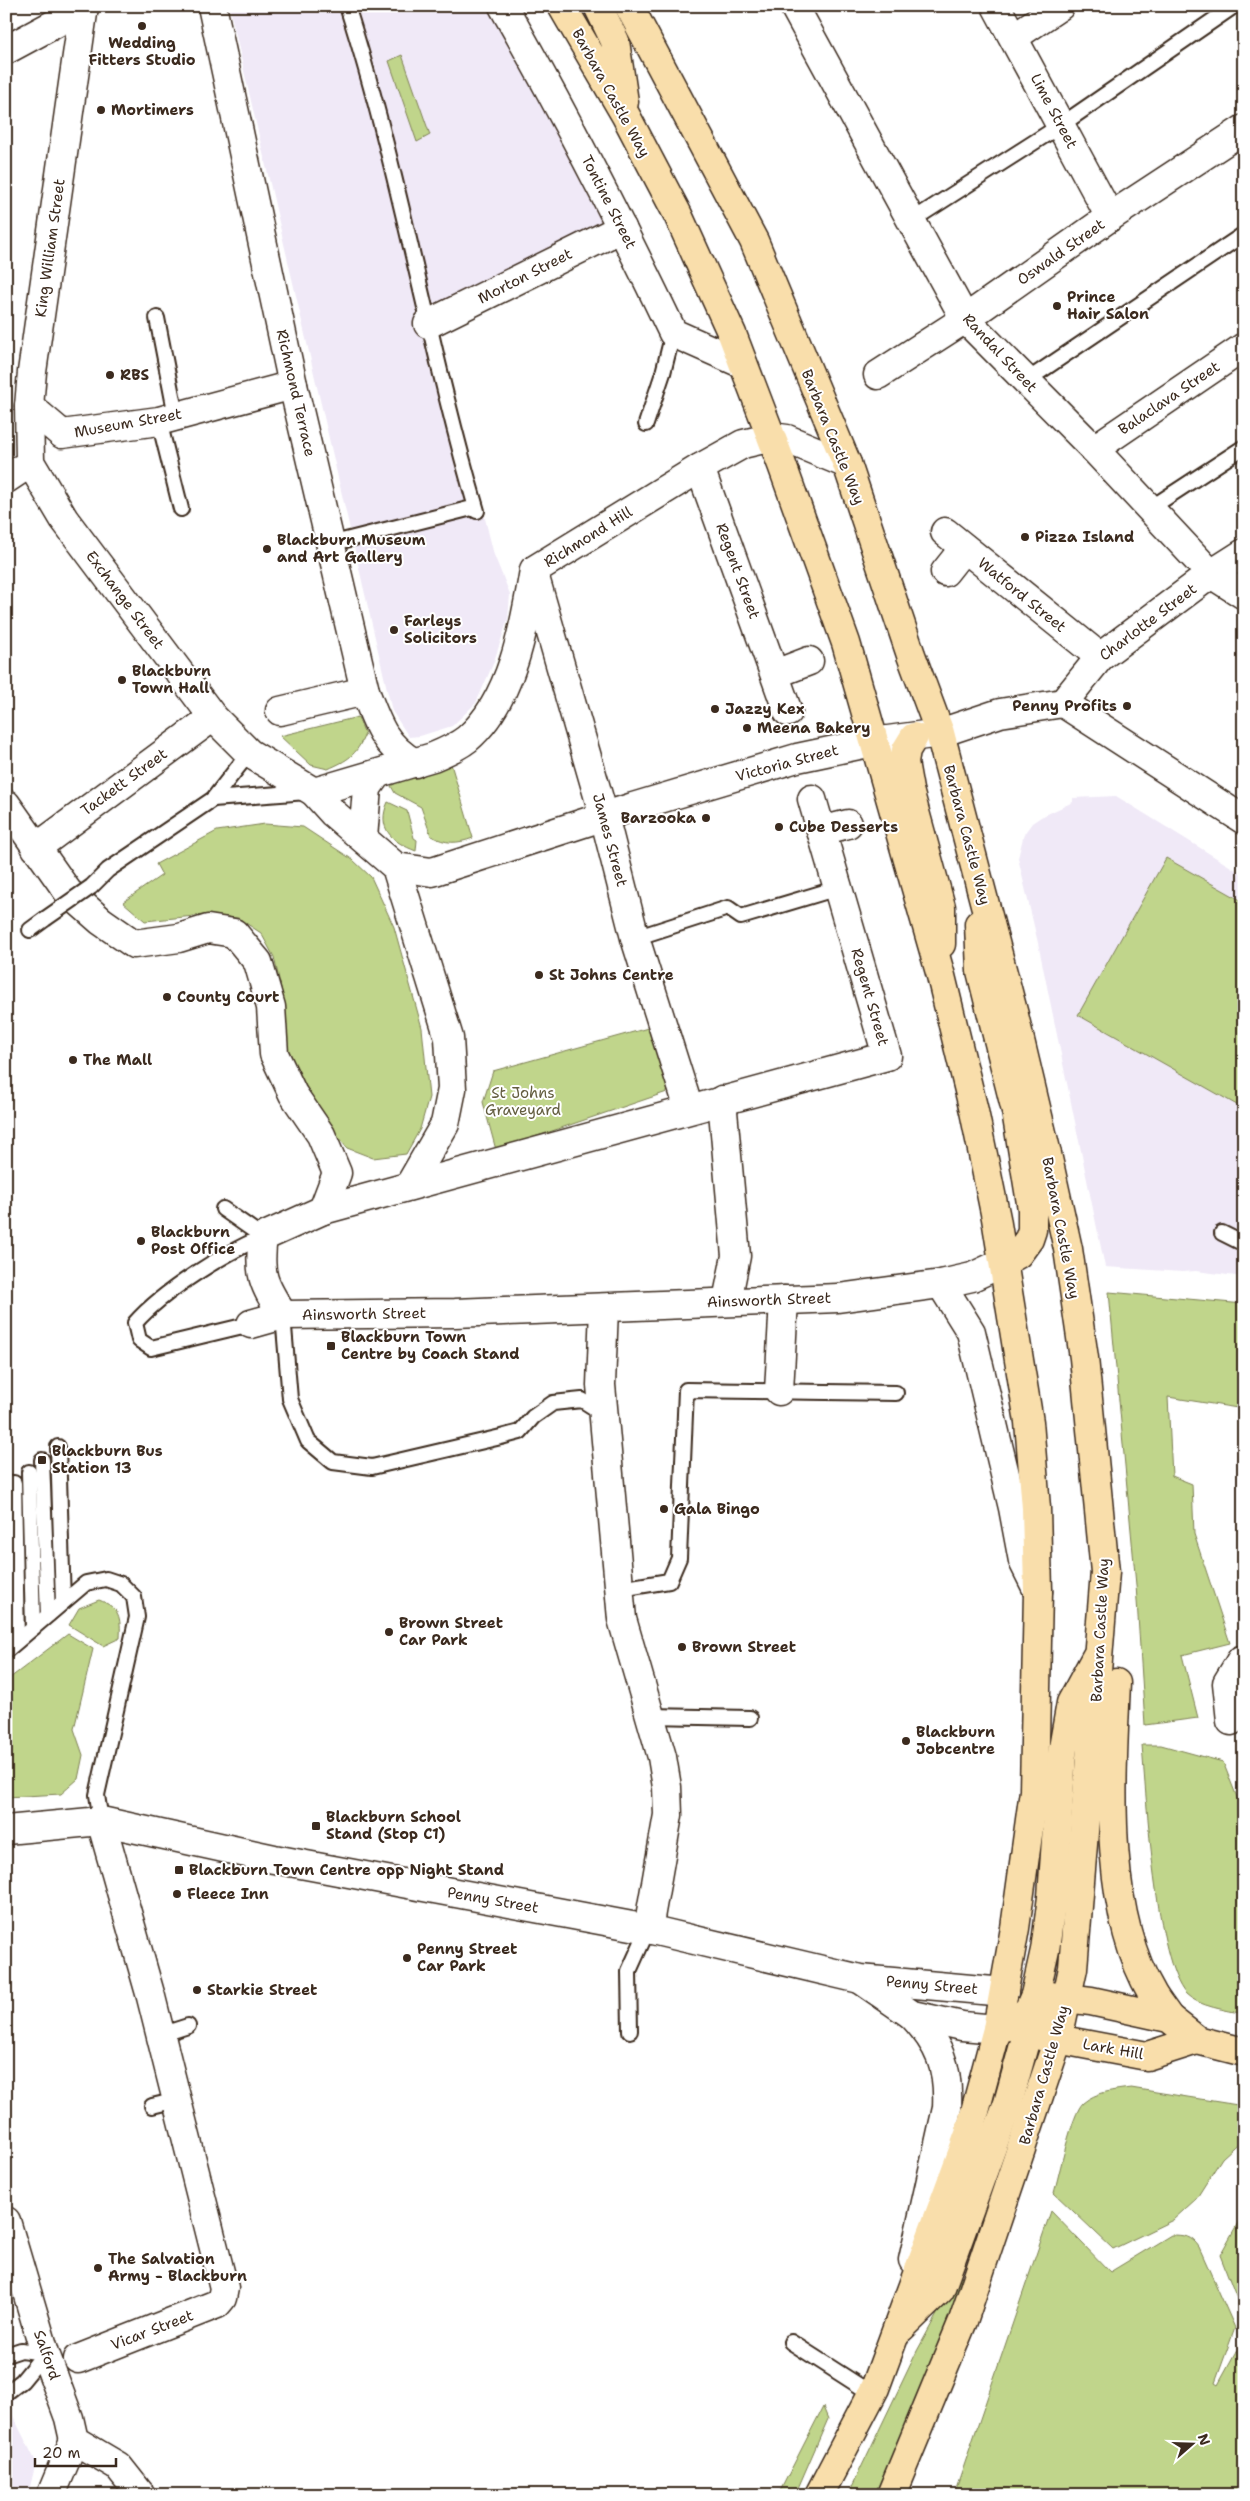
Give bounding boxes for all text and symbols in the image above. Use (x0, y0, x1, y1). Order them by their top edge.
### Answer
marker: Wedding Fitters Studio (136, 20, 148, 32)
street label: Barbara Castle Way (567, 25, 655, 161)
place label: Wedding Fitters Studio (88, 33, 196, 70)
street label: Lime Street (1026, 70, 1082, 152)
place label: Mortimers (111, 100, 194, 120)
marker: Mortimers (95, 104, 107, 116)
street label: Tontine Street (577, 152, 641, 252)
street label: King William Street (30, 177, 70, 319)
street label: Oswald Street (1013, 214, 1109, 290)
street label: Morton Street (474, 244, 576, 308)
place label: Prince Hair Salon (1067, 287, 1149, 324)
marker: Prince Hair Salon (1051, 300, 1063, 312)
street label: Randal Street (958, 309, 1042, 397)
street label: Richmond Terrace (272, 327, 320, 459)
street label: Balaclava Street (1114, 357, 1224, 439)
place label: RBS (120, 365, 149, 385)
street label: Barbara Castle Way (797, 366, 869, 508)
marker: RBS (104, 369, 116, 381)
street label: Museum Street (73, 404, 183, 442)
street label: Richmond Hill (540, 502, 636, 572)
street label: Regent Street (711, 520, 765, 622)
place label: Pizza Island (1035, 527, 1134, 547)
place label: Blackburn Museum and Art Gallery (277, 530, 426, 567)
marker: Pizza Island (1019, 531, 1031, 543)
marker: Blackburn Museum and Art Gallery (261, 543, 273, 555)
street label: Exchange Street (81, 547, 169, 653)
street label: Watford Street (974, 553, 1070, 637)
street label: Charlotte Street (1095, 579, 1201, 665)
place label: Farleys Solicitors (404, 611, 477, 648)
marker: Farleys Solicitors (388, 624, 400, 636)
place label: Blackburn Town Hall (132, 661, 211, 698)
marker: Blackburn Town Hall (116, 674, 128, 686)
place label: Penny Profits (1012, 696, 1117, 716)
place label: Jazzy Kex (725, 699, 805, 719)
marker: Penny Profits (1121, 700, 1133, 712)
marker: Jazzy Kex (709, 703, 721, 715)
place label: Meena Bakery (757, 718, 870, 738)
marker: Meena Bakery (741, 722, 753, 734)
street label: Victoria Street (733, 740, 841, 786)
street label: Tackett Street (77, 744, 171, 820)
street label: Barbara Castle Way (939, 763, 995, 907)
street label: James Street (588, 791, 632, 889)
place label: Barzooka (621, 808, 697, 828)
marker: Barzooka (700, 812, 712, 824)
place label: Cube Desserts (789, 817, 898, 837)
marker: Cube Desserts (773, 821, 785, 833)
street label: Regent Street (847, 946, 893, 1048)
place label: St Johns Centre (549, 965, 674, 985)
marker: St Johns Centre (533, 969, 545, 981)
place label: County Court (177, 987, 279, 1007)
marker: County Court (161, 991, 173, 1003)
place label: The Mall (83, 1050, 152, 1070)
marker: The Mall (67, 1054, 79, 1066)
park label: St Johns Graveyard (485, 1083, 561, 1120)
street label: Barbara Castle Way (1037, 1155, 1085, 1301)
place label: Blackburn Post Office (151, 1222, 235, 1259)
marker: Blackburn Post Office (135, 1235, 147, 1247)
street label: Ainsworth Street (706, 1288, 832, 1312)
street label: Ainsworth Street (302, 1303, 426, 1325)
place label: Blackburn Town Centre by Coach Stand (341, 1327, 520, 1364)
marker: Blackburn Town Centre by Coach Stand (325, 1340, 337, 1352)
place label: Blackburn Bus Station 13 (52, 1441, 163, 1478)
marker: Blackburn Bus Station 13 (36, 1454, 48, 1466)
place label: Gala Bingo (674, 1499, 760, 1519)
marker: Gala Bingo (658, 1503, 670, 1515)
street label: Barbara Castle Way (1086, 1557, 1114, 1703)
place label: Brown Street Car Park (399, 1613, 503, 1650)
marker: Brown Street Car Park (383, 1626, 395, 1638)
place label: Brown Street (692, 1637, 796, 1657)
marker: Brown Street (676, 1641, 688, 1653)
place label: Blackburn Jobcentre (916, 1722, 995, 1759)
marker: Blackburn Jobcentre (900, 1735, 912, 1747)
place label: Blackburn School Stand (Stop C1) (326, 1807, 461, 1844)
marker: Blackburn School Stand (Stop C1) (310, 1820, 322, 1832)
place label: Blackburn Town Centre opp Night Stand (189, 1860, 504, 1880)
marker: Blackburn Town Centre opp Night Stand (173, 1864, 185, 1876)
street label: Penny Street (446, 1882, 540, 1918)
place label: Fleece Inn (187, 1884, 269, 1904)
marker: Fleece Inn (171, 1888, 183, 1900)
place label: Penny Street Car Park (417, 1939, 517, 1976)
marker: Penny Street Car Park (401, 1952, 413, 1964)
street label: Penny Street (885, 1971, 979, 1999)
place label: Starkie Street (207, 1980, 317, 2000)
marker: Starkie Street (191, 1984, 203, 1996)
street label: Barbara Castle Way (1015, 2003, 1073, 2147)
street label: Lark Hill (1081, 2034, 1145, 2064)
place label: The Salvation Army - Blackburn (108, 2249, 247, 2286)
marker: The Salvation Army - Blackburn (92, 2262, 104, 2274)
street label: Vicar Street (108, 2305, 196, 2355)
street label: Salford (29, 2327, 65, 2383)
north arrow (1168, 2418, 1218, 2468)
text: N (1194, 2431, 1215, 2448)
scale bar (35, 2436, 116, 2468)
text: 20 m (42, 2443, 81, 2463)

